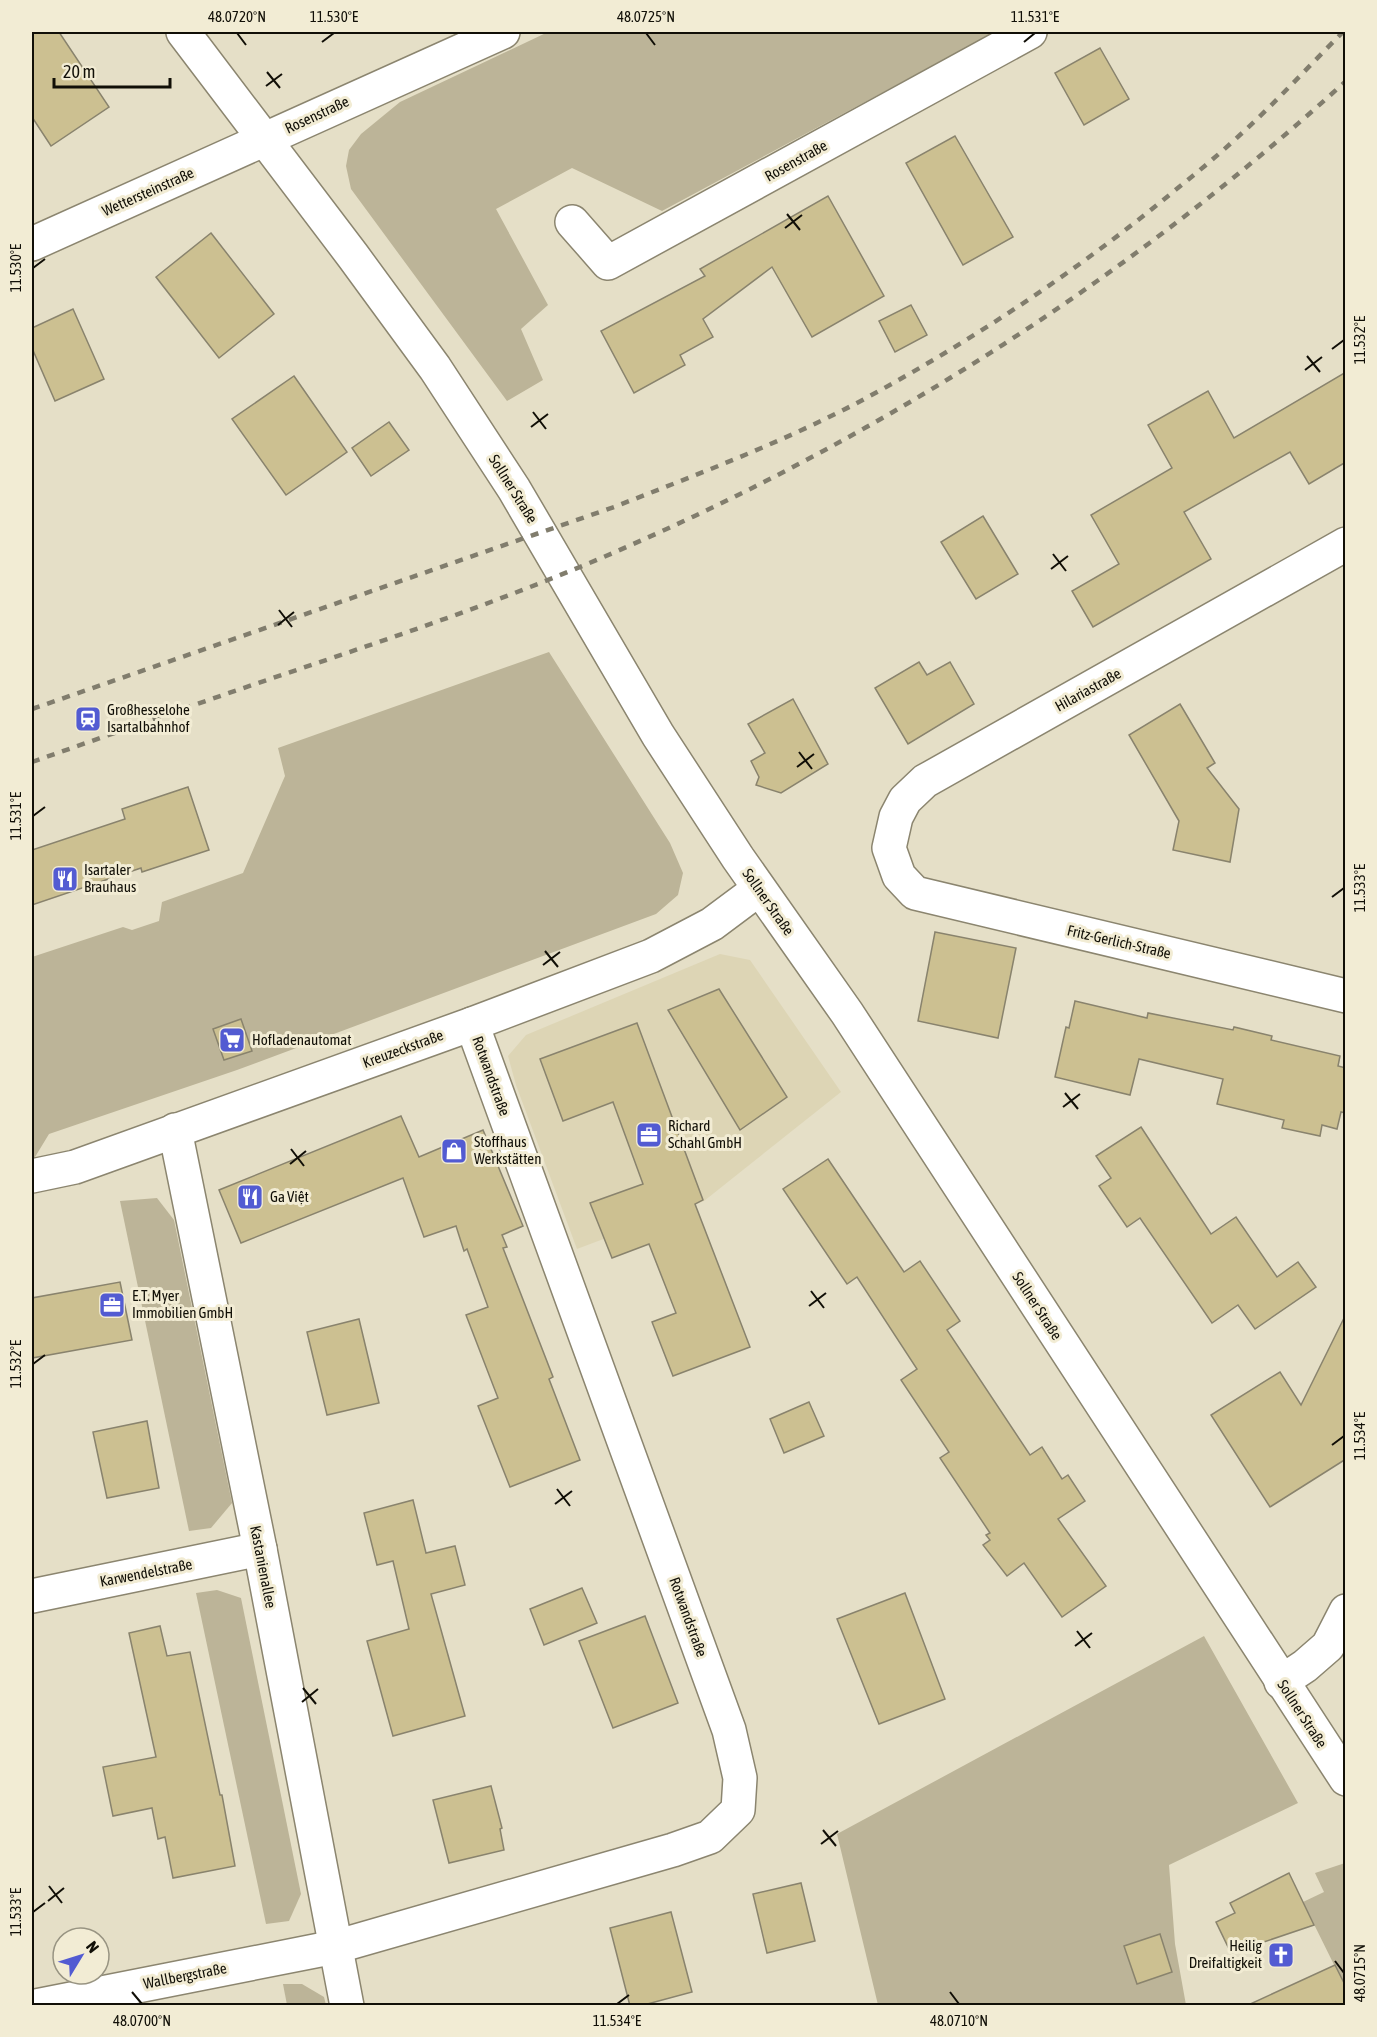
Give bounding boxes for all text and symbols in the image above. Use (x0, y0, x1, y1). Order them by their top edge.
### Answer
text: 48.0720°N (208, 8, 266, 25)
text: 11.530°E (310, 8, 359, 25)
text: 48.0725°N (617, 8, 675, 25)
text: 11.531°E (1011, 8, 1060, 25)
scale bar (54, 51, 170, 89)
text: 20 m (63, 61, 95, 82)
street label: Rosenstraße (282, 92, 352, 137)
street label: Rosenstraße (762, 136, 830, 185)
street label: Wettersteinstraße (99, 164, 196, 219)
text: 11.530°E (7, 243, 24, 292)
text: 11.532°E (1351, 315, 1368, 364)
street label: Sollner Straße (486, 451, 541, 526)
street label: Hilariastraße (1052, 664, 1124, 715)
place label: Großhesselohe Isartalbahnhof (107, 701, 190, 735)
station icon: Großhesselohe Isartalbahnhof (73, 704, 103, 734)
text: 11.531°E (7, 791, 24, 840)
place label: Isartaler Brauhaus (84, 861, 136, 895)
text: 11.533°E (1351, 863, 1368, 912)
restaurant icon: Isartaler Brauhaus (50, 864, 80, 894)
street label: Sollner Straße (739, 865, 798, 938)
street label: Fritz-Gerlich-Straße (1066, 921, 1173, 962)
supermarket icon: Hofladenautomat (217, 1025, 247, 1055)
street label: Kreuzeckstraße (360, 1026, 446, 1071)
place label: Hofladenautomat (252, 1031, 352, 1048)
street label: Rotwandstraße (469, 1034, 514, 1118)
place label: Richard Schahl GmbH (668, 1117, 742, 1151)
office icon: Richard Schahl GmbH (634, 1120, 664, 1150)
place label: Stoffhaus Werkstätten (474, 1133, 541, 1167)
shop icon: Stoffhaus Werkstätten (439, 1136, 469, 1166)
restaurant icon: Ga Việt (235, 1182, 265, 1212)
place label: Ga Việt (270, 1188, 309, 1205)
street label: Sollner Straße (1009, 1269, 1066, 1343)
place label: E.T. Myer Immobilien GmbH (132, 1287, 233, 1321)
office icon: E.T. Myer Immobilien GmbH (97, 1290, 127, 1320)
text: 11.532°E (7, 1339, 24, 1388)
text: 11.534°E (1351, 1411, 1368, 1460)
street label: Kastanienallee (247, 1524, 280, 1610)
street label: Karwendelstraße (98, 1555, 194, 1590)
street label: Rotwandstraße (666, 1575, 711, 1659)
street label: Sollner Straße (1274, 1677, 1331, 1751)
text: 11.533°E (7, 1887, 24, 1936)
north arrow (51, 1926, 111, 1986)
text: N (83, 1937, 103, 1956)
place label: Heilig Dreifaltigkeit (1189, 1937, 1263, 1971)
church icon: Heilig Dreifaltigkeit (1266, 1940, 1296, 1970)
text: 48.0715°N (1351, 1944, 1368, 2002)
street label: Wallbergstraße (142, 1959, 228, 1992)
text: 48.0700°N (113, 2012, 171, 2029)
text: 11.534°E (593, 2012, 642, 2029)
text: 48.0710°N (930, 2012, 988, 2029)

